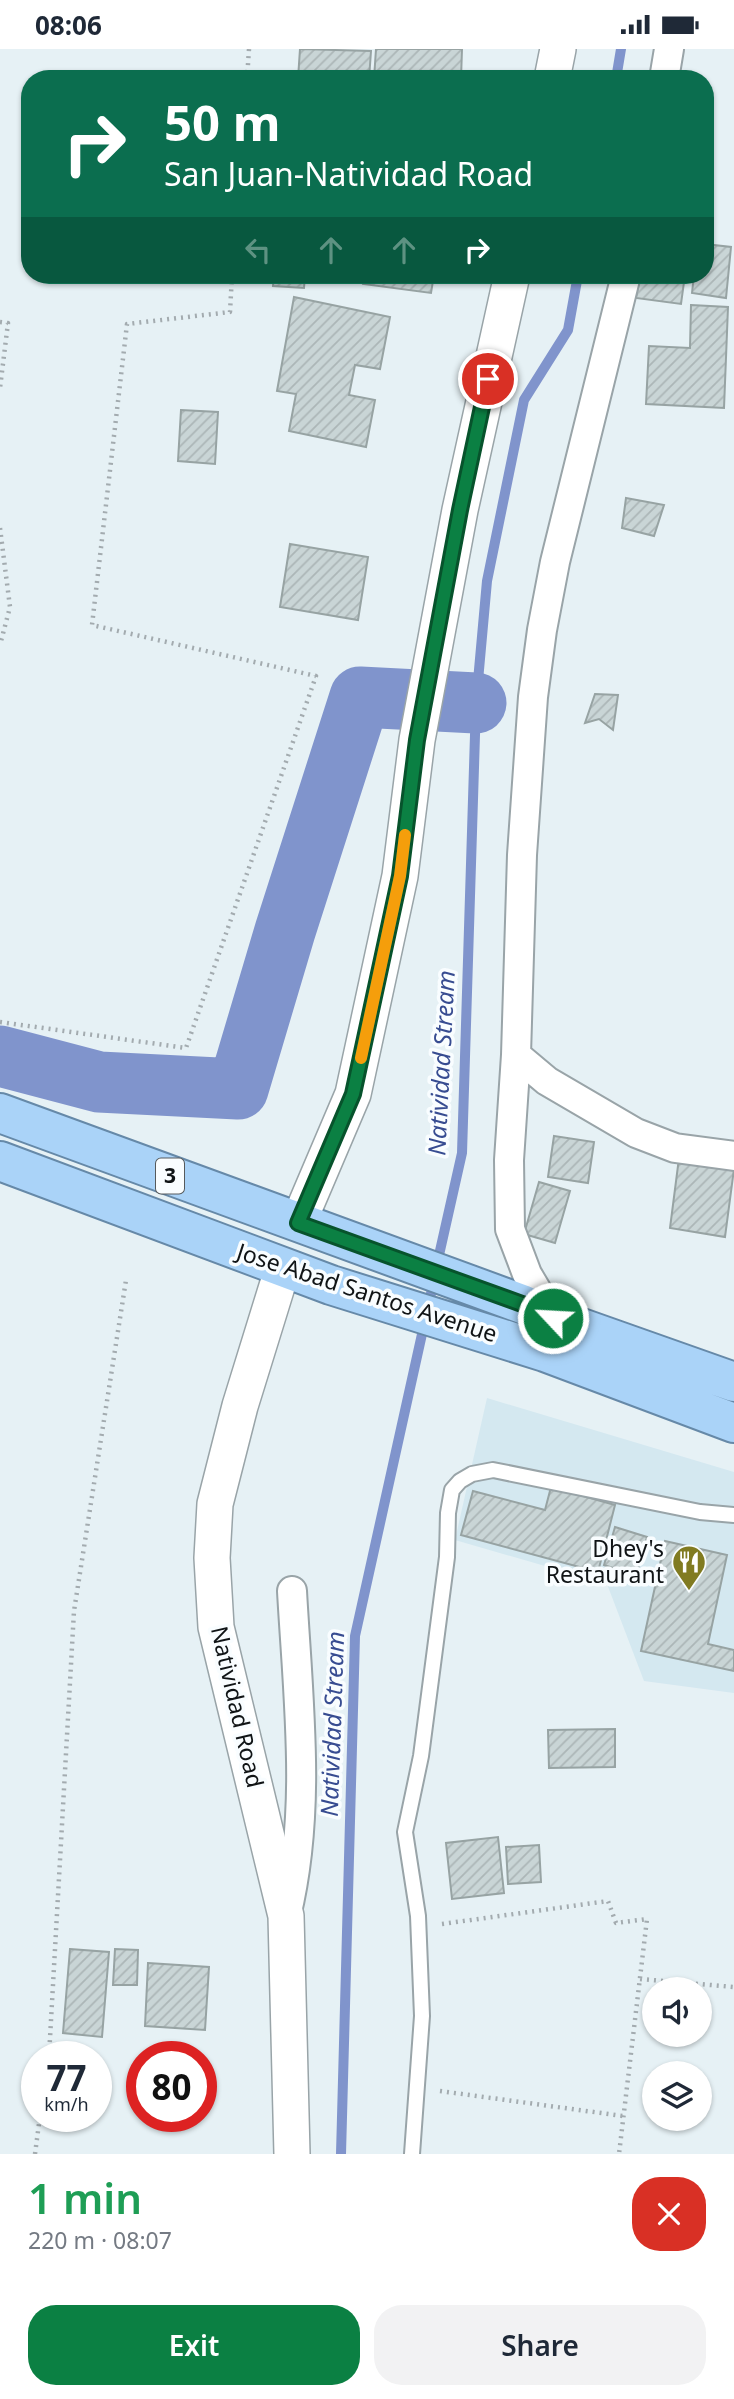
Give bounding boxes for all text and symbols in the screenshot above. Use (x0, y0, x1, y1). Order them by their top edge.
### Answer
text: 08:06 (35, 7, 102, 43)
text: 50 m (164, 89, 281, 155)
icon: right (49, 98, 140, 189)
text: San Juan-Natividad Road (164, 152, 533, 195)
icon: left (239, 231, 277, 269)
icon: ahead (312, 231, 350, 269)
icon: ahead (385, 231, 423, 269)
icon: right (458, 231, 496, 269)
pin (458, 349, 518, 409)
icon: arrive (469, 360, 507, 398)
water label: Natividad Stream (419, 969, 462, 1156)
road number: 3 (156, 1159, 184, 1193)
street label: Jose Abad Santos Avenue (231, 1234, 501, 1349)
position arrow (516, 1281, 590, 1355)
place label: Dhey's Restaurant (546, 1532, 664, 1590)
restaurant icon: Dhey's Restaurant (670, 1543, 708, 1592)
street label: Natividad Road (204, 1623, 272, 1791)
water label: Natividad Stream (312, 1631, 351, 1817)
map controls (642, 1977, 712, 2131)
button: sound (642, 1977, 712, 2047)
speed limit sign: 80 (126, 2041, 217, 2132)
text: 77 (46, 2054, 87, 2101)
button: layers (642, 2061, 712, 2131)
text: km/h (44, 2092, 89, 2116)
text: 1 min (28, 2169, 142, 2226)
button: close (632, 2177, 706, 2251)
text: 220 m · 08:07 (28, 2224, 172, 2256)
button: Exit (28, 2305, 360, 2385)
button: Share (374, 2305, 706, 2385)

